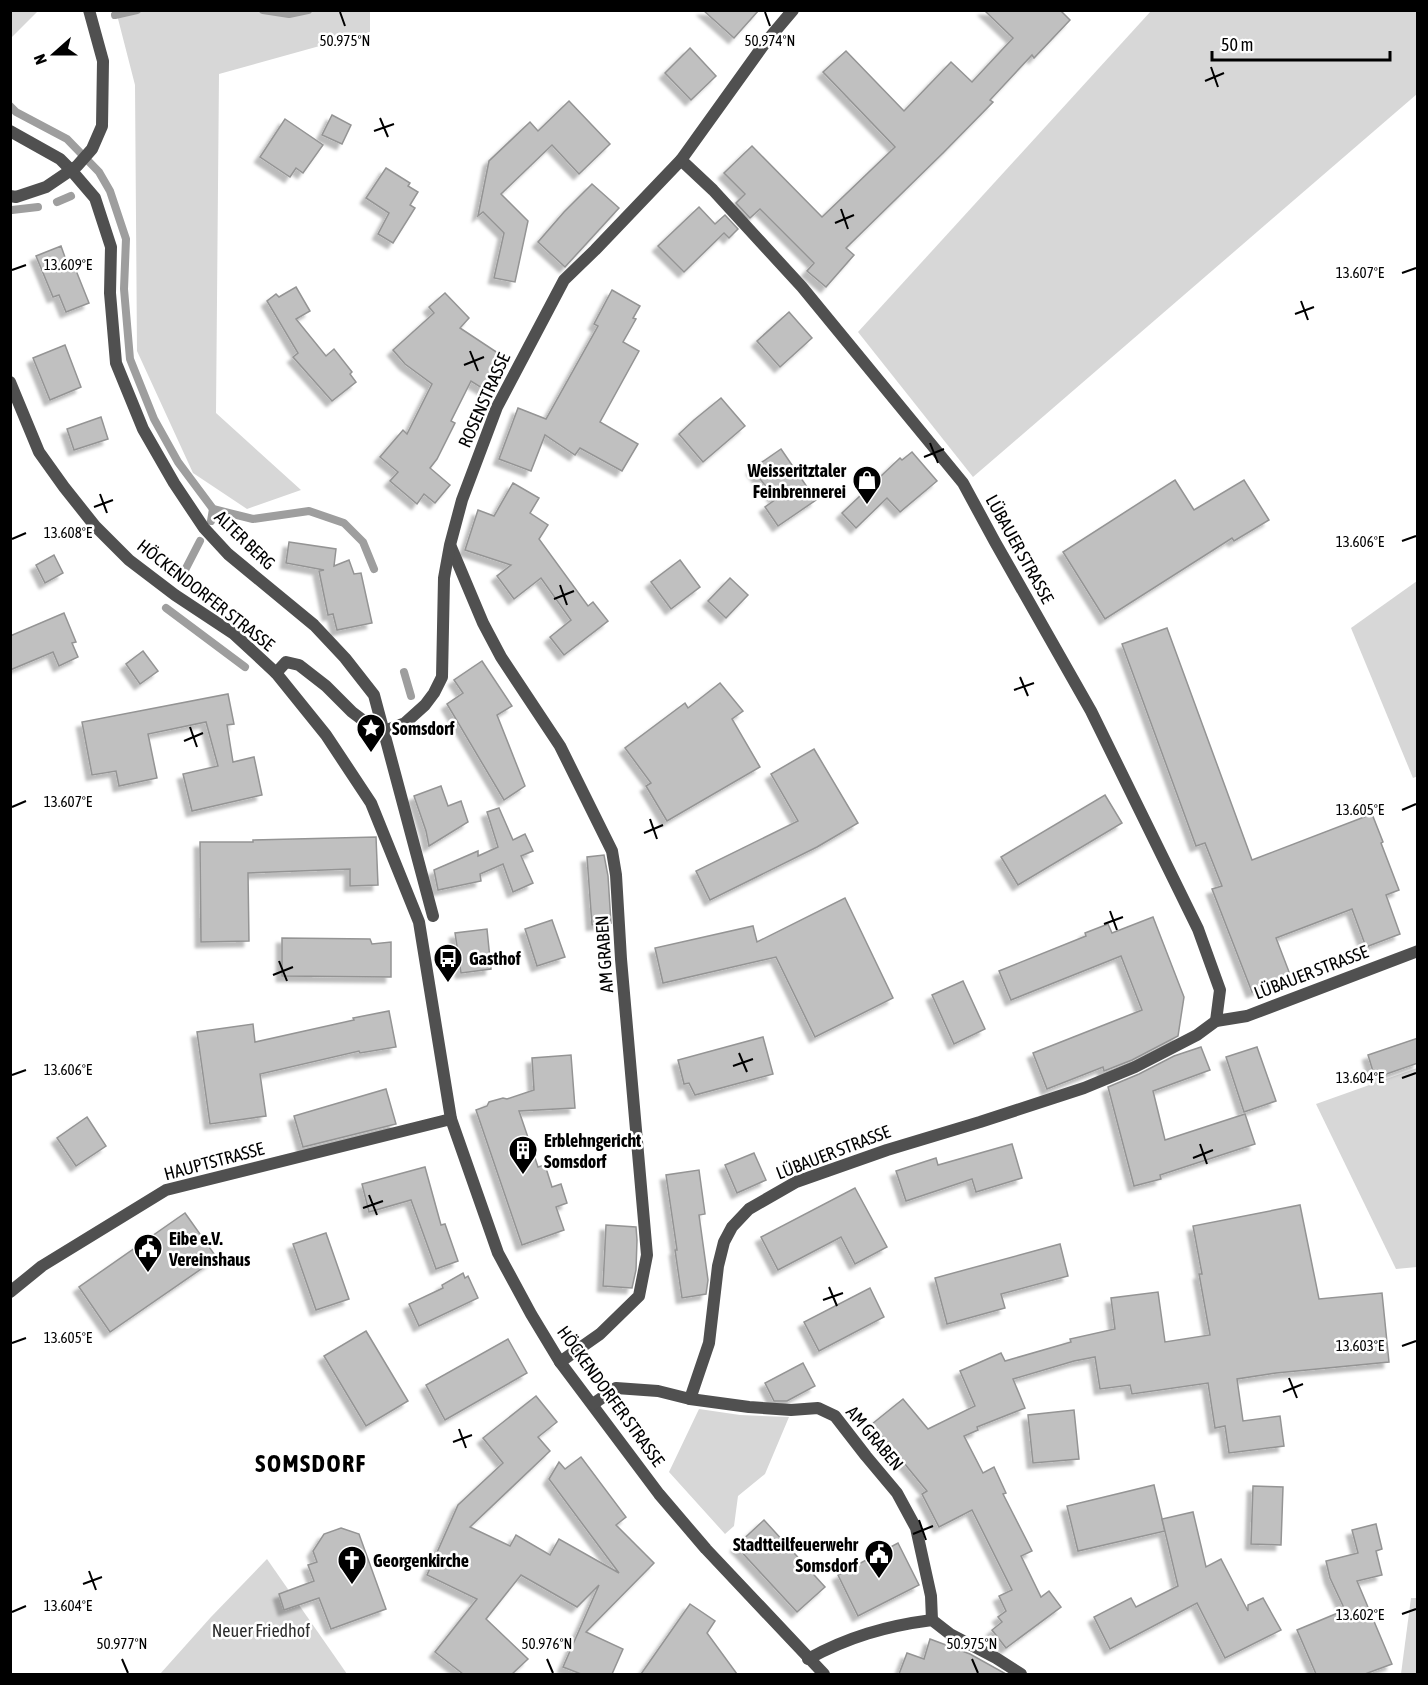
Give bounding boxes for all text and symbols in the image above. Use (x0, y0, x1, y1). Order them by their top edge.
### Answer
north arrow (24, 24, 84, 84)
scale bar (1212, 24, 1390, 62)
text: 50.975°N (320, 32, 370, 49)
text: 50.974°N (745, 32, 795, 49)
text: 50 m (1221, 34, 1253, 55)
text: N (30, 52, 50, 67)
text: 13.609°E (44, 256, 93, 273)
text: 13.607°E (1336, 264, 1385, 281)
street label: ROSENSTRASSE (454, 349, 514, 451)
place label: Weisseritztaler Feinbrennerei (747, 460, 847, 502)
shop icon: Weisseritztaler Feinbrennerei (851, 464, 883, 506)
street label: LÜBAUER STRASSE (982, 491, 1059, 607)
street label: ALTER BERG (210, 506, 280, 574)
text: 13.608°E (44, 524, 93, 541)
text: 13.606°E (1336, 533, 1385, 550)
street label: HÖCKENDORFER STRASSE (133, 535, 279, 655)
place icon: Somsdorf (355, 712, 387, 754)
place label: Somsdorf (392, 718, 455, 739)
text: 13.607°E (44, 793, 93, 810)
text: 13.605°E (1336, 801, 1385, 818)
street label: AM GRABEN (591, 915, 617, 993)
street label: LÜBAUER STRASSE (1251, 940, 1371, 1003)
bus stop icon: Gasthof (432, 942, 464, 984)
place label: Gasthof (469, 948, 522, 969)
text: 13.606°E (44, 1061, 93, 1078)
text: 13.604°E (1336, 1069, 1385, 1086)
street label: LÜBAUER STRASSE (773, 1120, 893, 1183)
place label: Erblehngericht Somsdorf (544, 1130, 642, 1172)
building icon: Erblehngericht Somsdorf (507, 1134, 539, 1176)
street label: HAUPTSTRASSE (162, 1137, 267, 1184)
place label: Eibe e.V. Vereinshaus (168, 1228, 251, 1270)
public building icon: Eibe e.V. Vereinshaus (132, 1232, 164, 1274)
street label: HÖCKENDORFER STRASSE (553, 1322, 669, 1470)
text: 13.605°E (44, 1329, 93, 1346)
text: 13.603°E (1336, 1337, 1385, 1354)
street label: AM GRABEN (842, 1402, 908, 1474)
district label: SOMSDORF (255, 1450, 367, 1477)
place label: Stadtteilfeuerwehr Somsdorf (733, 1534, 859, 1576)
public building icon: Stadtteilfeuerwehr Somsdorf (863, 1538, 895, 1580)
church icon: Georgenkirche (336, 1544, 368, 1586)
place label: Georgenkirche (373, 1550, 469, 1571)
text: 13.604°E (44, 1597, 93, 1614)
text: 13.602°E (1336, 1606, 1385, 1623)
park label: Neuer Friedhof (212, 1620, 310, 1641)
text: 50.977°N (97, 1635, 147, 1652)
text: 50.976°N (522, 1635, 572, 1652)
text: 50.975°N (947, 1635, 997, 1652)

